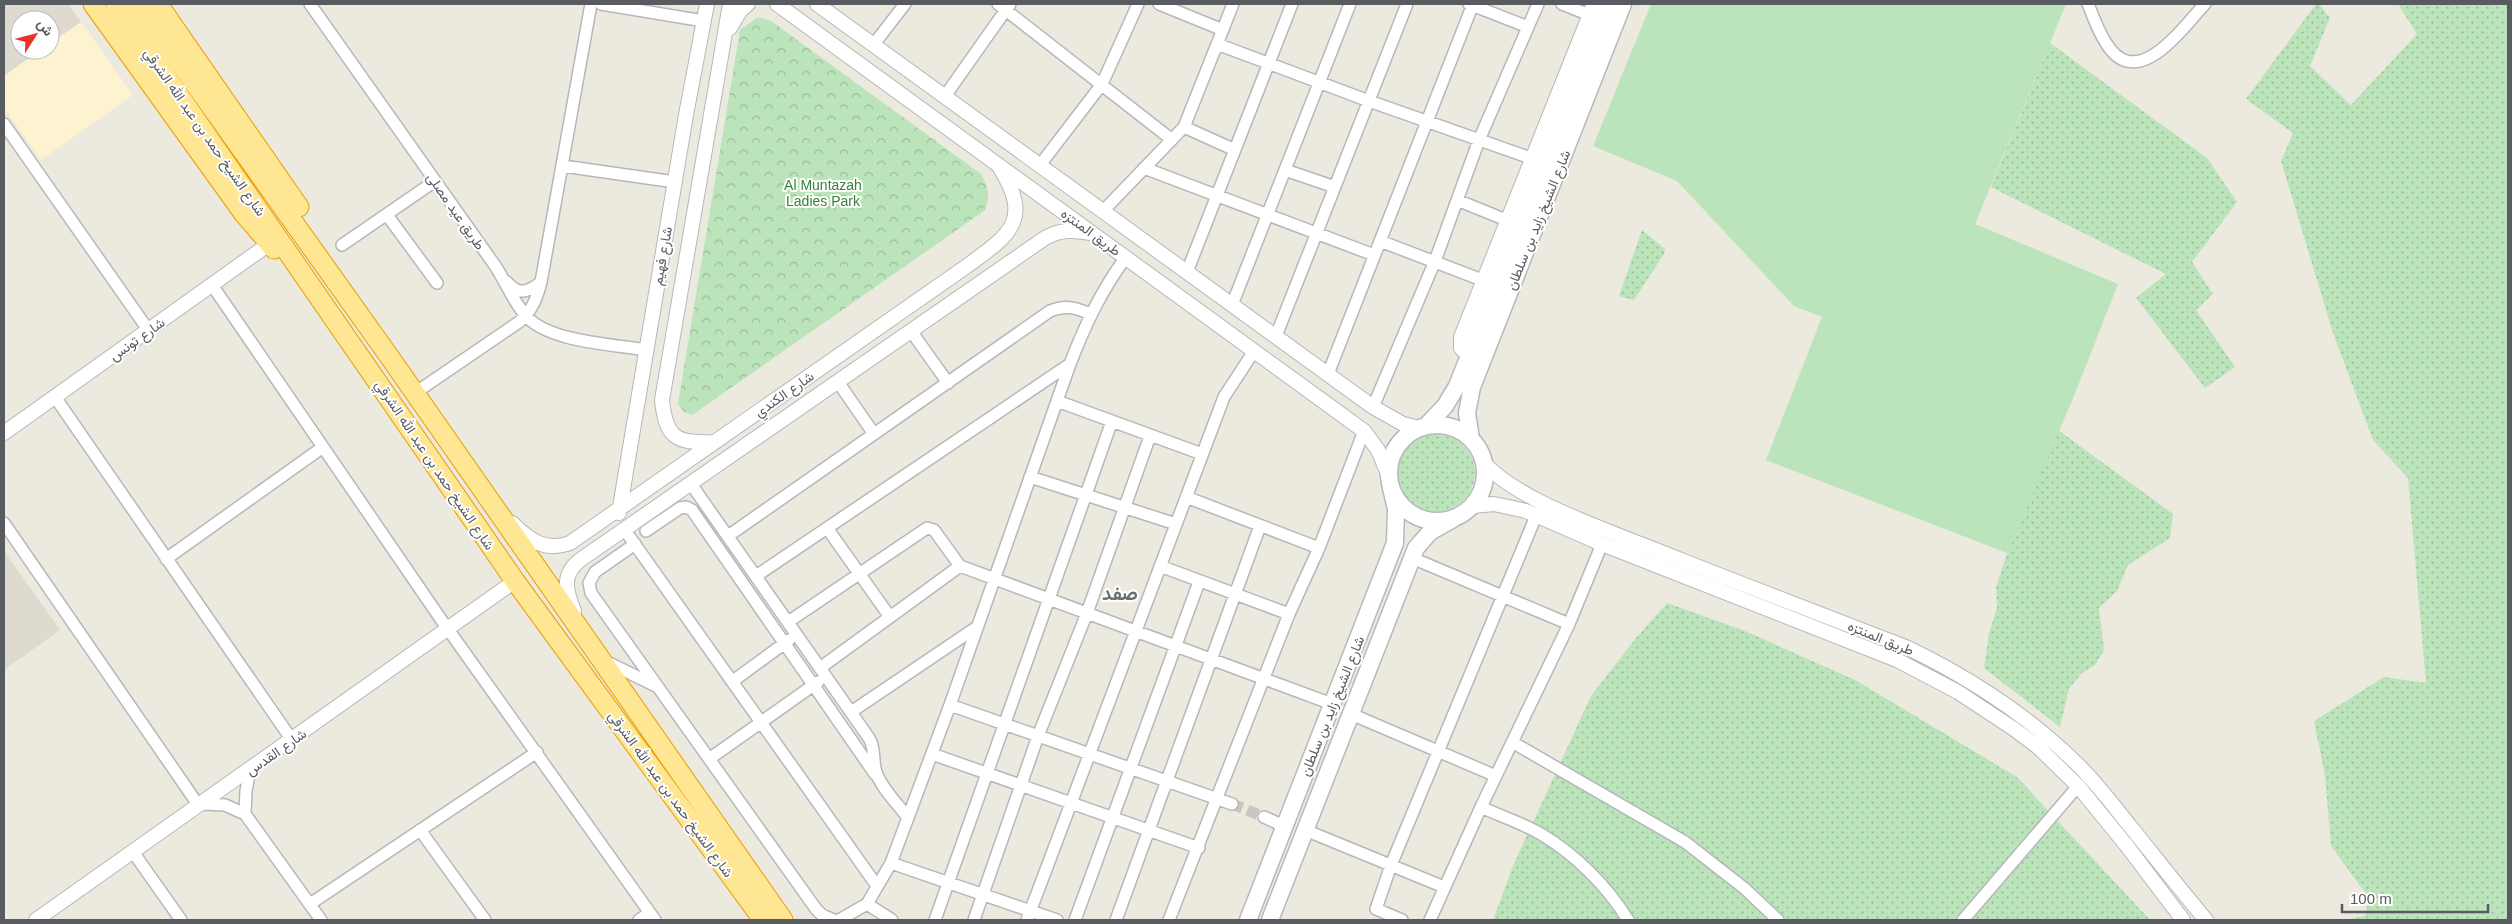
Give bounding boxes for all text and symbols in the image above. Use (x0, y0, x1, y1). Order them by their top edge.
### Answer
north arrow (10, 10, 60, 60)
text: ش (33, 16, 57, 40)
street label: شارع الشيخ حمد بن عبد الله الشرقي (137, 45, 269, 221)
street label: شارع الشيخ زايد بن سلطان (1503, 148, 1576, 293)
street label: طريق عيد مصلى (423, 169, 488, 253)
park label: Al Muntazah Ladies Park (784, 177, 862, 209)
street label: طريق المنتزه (1057, 205, 1124, 260)
street label: شارع فهيم (649, 225, 678, 287)
street label: شارع تونس (106, 314, 169, 366)
street label: شارع الكندي (751, 368, 819, 423)
street label: شارع الشيخ حمد بن عبد الله الشرقي (369, 377, 498, 555)
district label: صفد (1102, 583, 1138, 604)
street label: طريق المنتزه (1845, 618, 1916, 659)
street label: شارع الشيخ زايد بن سلطان (1297, 634, 1370, 779)
street label: شارع الشيخ حمد بن عبد الله الشرقي (602, 708, 737, 883)
street label: شارع القدس (243, 725, 311, 781)
scale bar (2342, 882, 2488, 914)
text: 100 m (2350, 890, 2392, 907)

